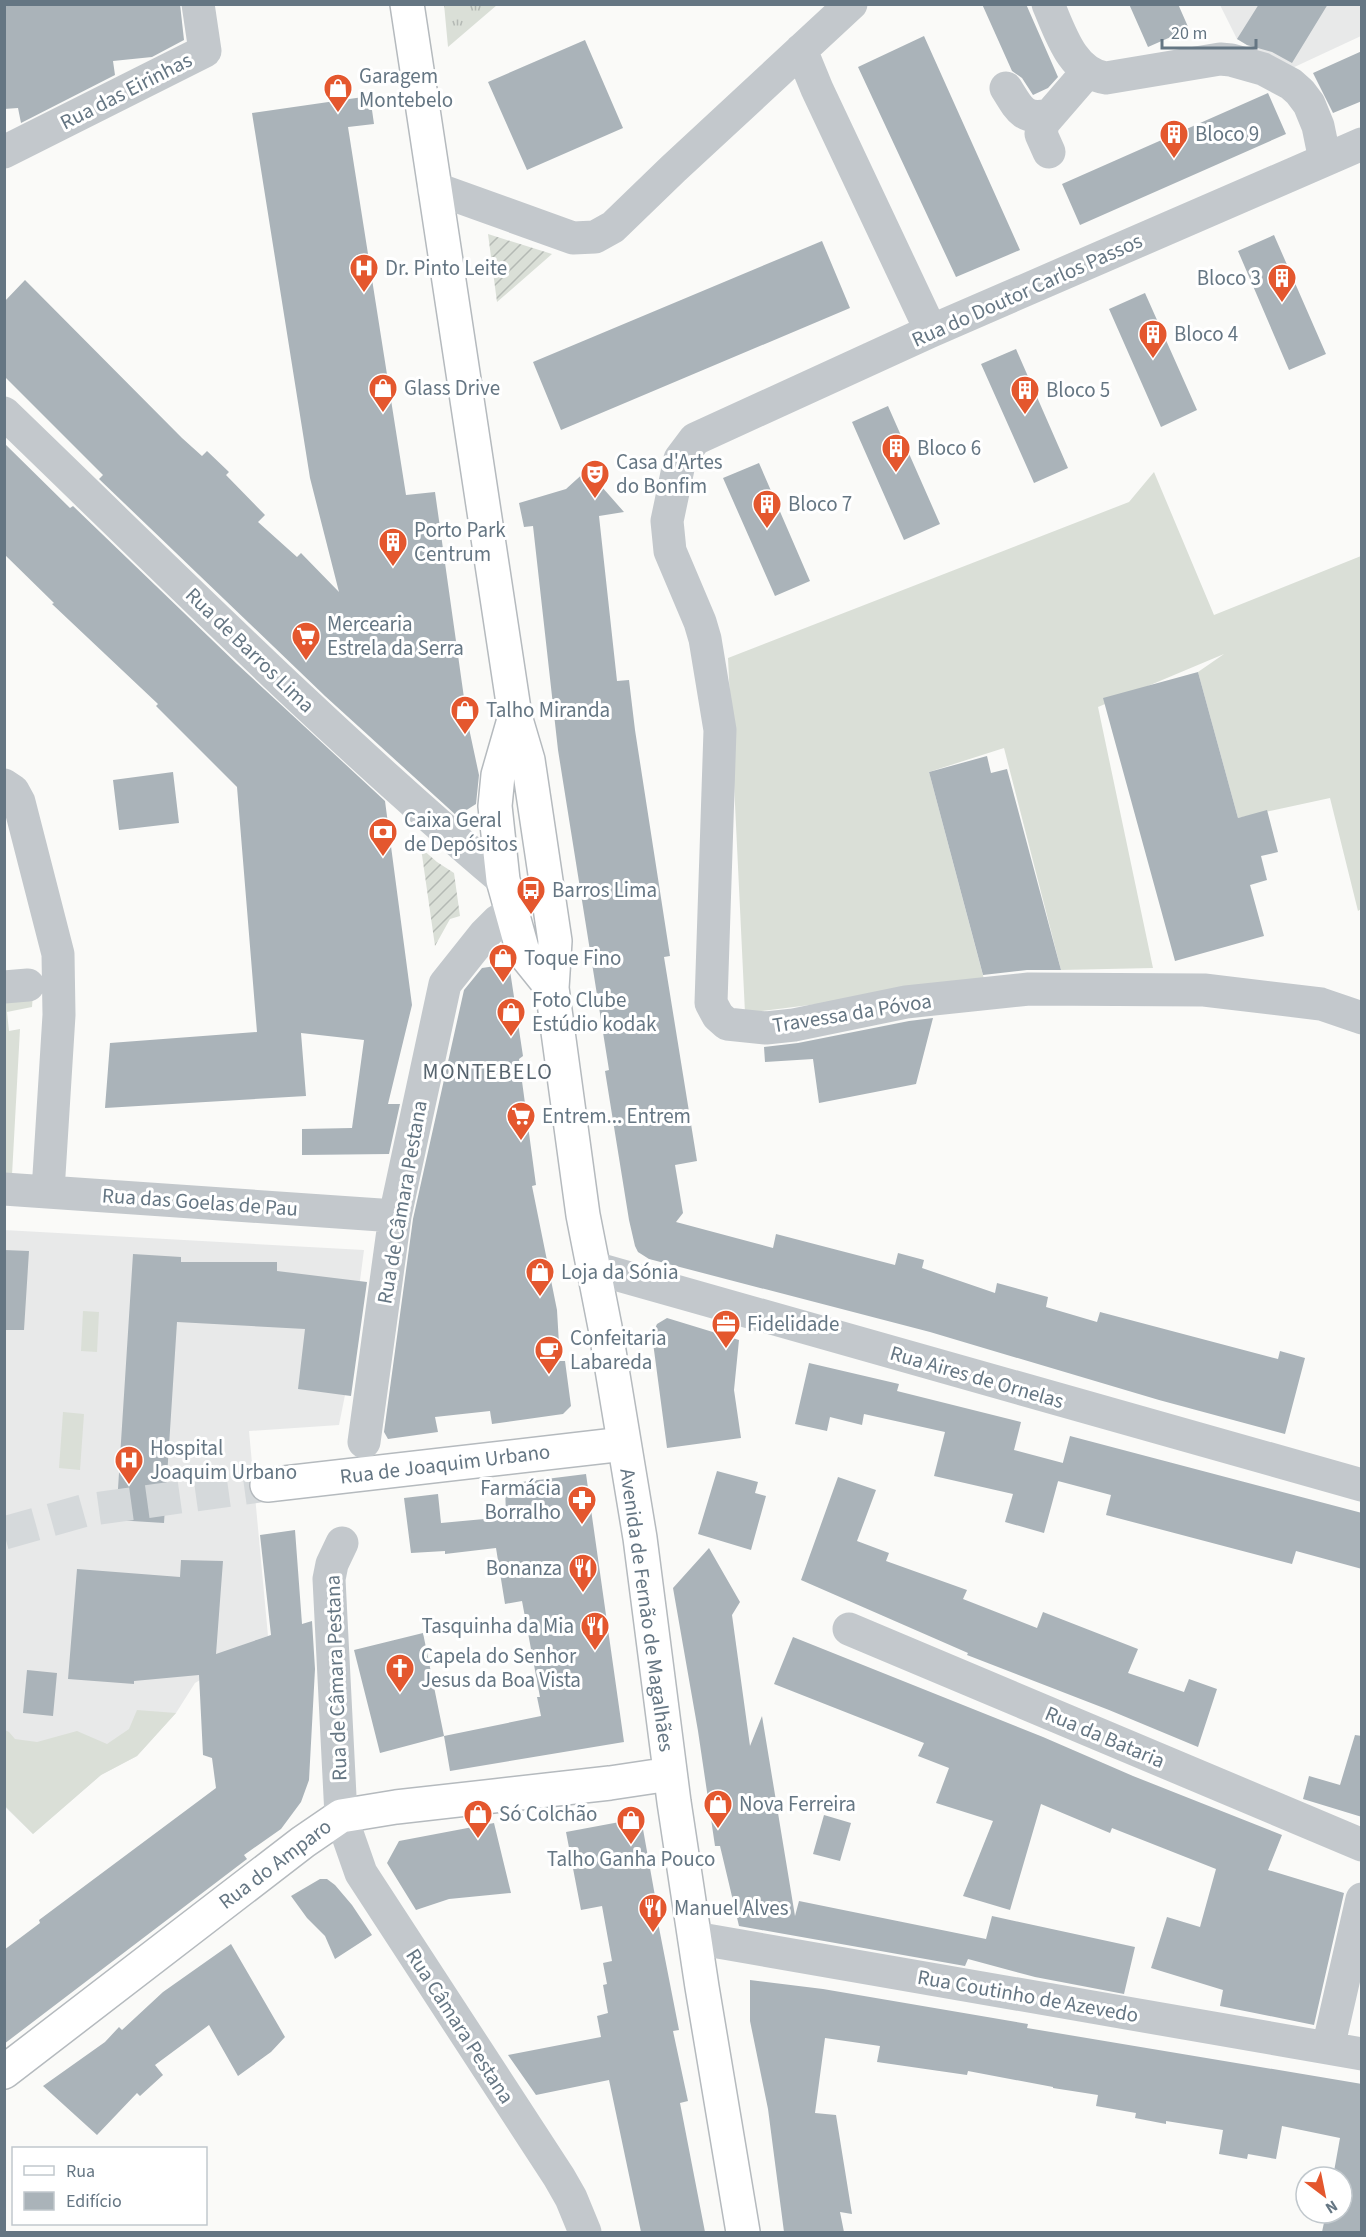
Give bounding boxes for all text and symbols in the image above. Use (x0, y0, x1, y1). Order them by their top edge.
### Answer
scale bar (1162, 12, 1256, 50)
text: 20 m (1171, 21, 1207, 46)
street label: Rua das Eirinhas (55, 45, 197, 137)
place label: Garagem Montebelo (359, 61, 453, 115)
shop icon: Garagem Montebelo (322, 72, 354, 114)
building icon: Bloco 9 (1158, 118, 1190, 160)
place label: Bloco 9 (1195, 119, 1259, 149)
street label: Rua do Doutor Carlos Passos (907, 225, 1147, 354)
hospital icon: Dr. Pinto Leite (348, 252, 380, 294)
place label: Dr. Pinto Leite (385, 253, 507, 283)
building icon: Bloco 3 (1266, 262, 1298, 304)
place label: Bloco 3 (1197, 263, 1261, 293)
building icon: Bloco 4 (1137, 318, 1169, 360)
place label: Bloco 4 (1174, 319, 1238, 349)
shop icon: Glass Drive (367, 372, 399, 414)
place label: Glass Drive (404, 373, 500, 403)
building icon: Bloco 5 (1009, 374, 1041, 416)
place label: Bloco 5 (1046, 375, 1110, 405)
building icon: Bloco 6 (880, 432, 912, 474)
place label: Bloco 6 (917, 433, 981, 463)
place label: Casa d'Artes do Bonfim (616, 447, 723, 501)
theatre icon: Casa d'Artes do Bonfim (579, 458, 611, 500)
building icon: Bloco 7 (751, 488, 783, 530)
place label: Bloco 7 (788, 489, 852, 519)
place label: Porto Park Centrum (414, 515, 506, 569)
building icon: Porto Park Centrum (377, 526, 409, 568)
street label: Rua de Barros Lima (179, 580, 321, 720)
place label: Mercearia Estrela da Serra (327, 609, 464, 663)
supermarket icon: Mercearia Estrela da Serra (290, 620, 322, 662)
shop icon: Talho Miranda (449, 694, 481, 736)
place label: Talho Miranda (486, 695, 610, 725)
place label: Caixa Geral de Depósitos (404, 805, 518, 859)
bank icon: Caixa Geral de Depósitos (367, 816, 399, 858)
bus stop icon: Barros Lima (515, 874, 547, 916)
place label: Barros Lima (552, 875, 657, 905)
shop icon: Toque Fino (487, 942, 519, 984)
place label: Toque Fino (524, 943, 621, 973)
place label: Foto Clube Estúdio kodak (532, 985, 657, 1039)
street label: Travessa da Póvoa (770, 986, 934, 1040)
shop icon: Foto Clube Estúdio kodak (495, 996, 527, 1038)
district label: MONTEBELO (423, 1056, 553, 1088)
street label: Rua de Câmara Pestana (369, 1098, 435, 1306)
supermarket icon: Entrem... Entrem (505, 1100, 537, 1142)
place label: Entrem... Entrem (542, 1101, 691, 1131)
street label: Rua das Goelas de Pau (101, 1180, 299, 1224)
shop icon: Loja da Sónia (524, 1256, 556, 1298)
place label: Loja da Sónia (561, 1257, 679, 1287)
office icon: Fidelidade (710, 1308, 742, 1350)
place label: Fidelidade (747, 1309, 839, 1339)
place label: Confeitaria Labareda (570, 1323, 667, 1377)
cafe icon: Confeitaria Labareda (533, 1334, 565, 1376)
street label: Rua Aires de Ornelas (887, 1338, 1068, 1416)
place label: Hospital Joaquim Urbano (150, 1433, 297, 1487)
street label: Rua de Joaquim Urbano (338, 1436, 552, 1492)
hospital icon: Hospital Joaquim Urbano (113, 1444, 145, 1486)
street label: Avenida de Fernão de Magalhães (612, 1466, 682, 1754)
place label: Farmácia Borralho (480, 1473, 561, 1527)
pharmacy icon: Farmácia Borralho (566, 1484, 598, 1526)
restaurant icon: Bonanza (567, 1552, 599, 1594)
place label: Bonanza (486, 1553, 562, 1583)
street label: Rua de Câmara Pestana (317, 1575, 355, 1781)
restaurant icon: Tasquinha da Mia (579, 1610, 611, 1652)
place label: Tasquinha da Mia (421, 1611, 574, 1641)
place label: Capela do Senhor Jesus da Boa Vista (421, 1641, 581, 1695)
church icon: Capela do Senhor Jesus da Boa Vista (384, 1652, 416, 1694)
street label: Rua da Bataria (1040, 1698, 1170, 1776)
shop icon: Nova Ferreira (702, 1788, 734, 1830)
place label: Nova Ferreira (739, 1789, 856, 1819)
shop icon: Só Colchão (462, 1798, 494, 1840)
place label: Só Colchão (499, 1799, 598, 1829)
shop icon: Talho Ganha Pouco (615, 1804, 647, 1846)
street label: Rua do Amparo (212, 1812, 338, 1916)
place label: Talho Ganha Pouco (547, 1844, 715, 1874)
restaurant icon: Manuel Alves (637, 1892, 669, 1934)
place label: Manuel Alves (674, 1893, 789, 1923)
street label: Rua Câmara Pestana (398, 1942, 522, 2110)
street label: Rua Coutinho de Azevedo (915, 1962, 1141, 2030)
legend (12, 2147, 207, 2225)
text: Rua (66, 2159, 95, 2184)
north arrow (1294, 2165, 1354, 2225)
text: Edifício (66, 2189, 122, 2214)
text: N (1321, 2195, 1342, 2219)

